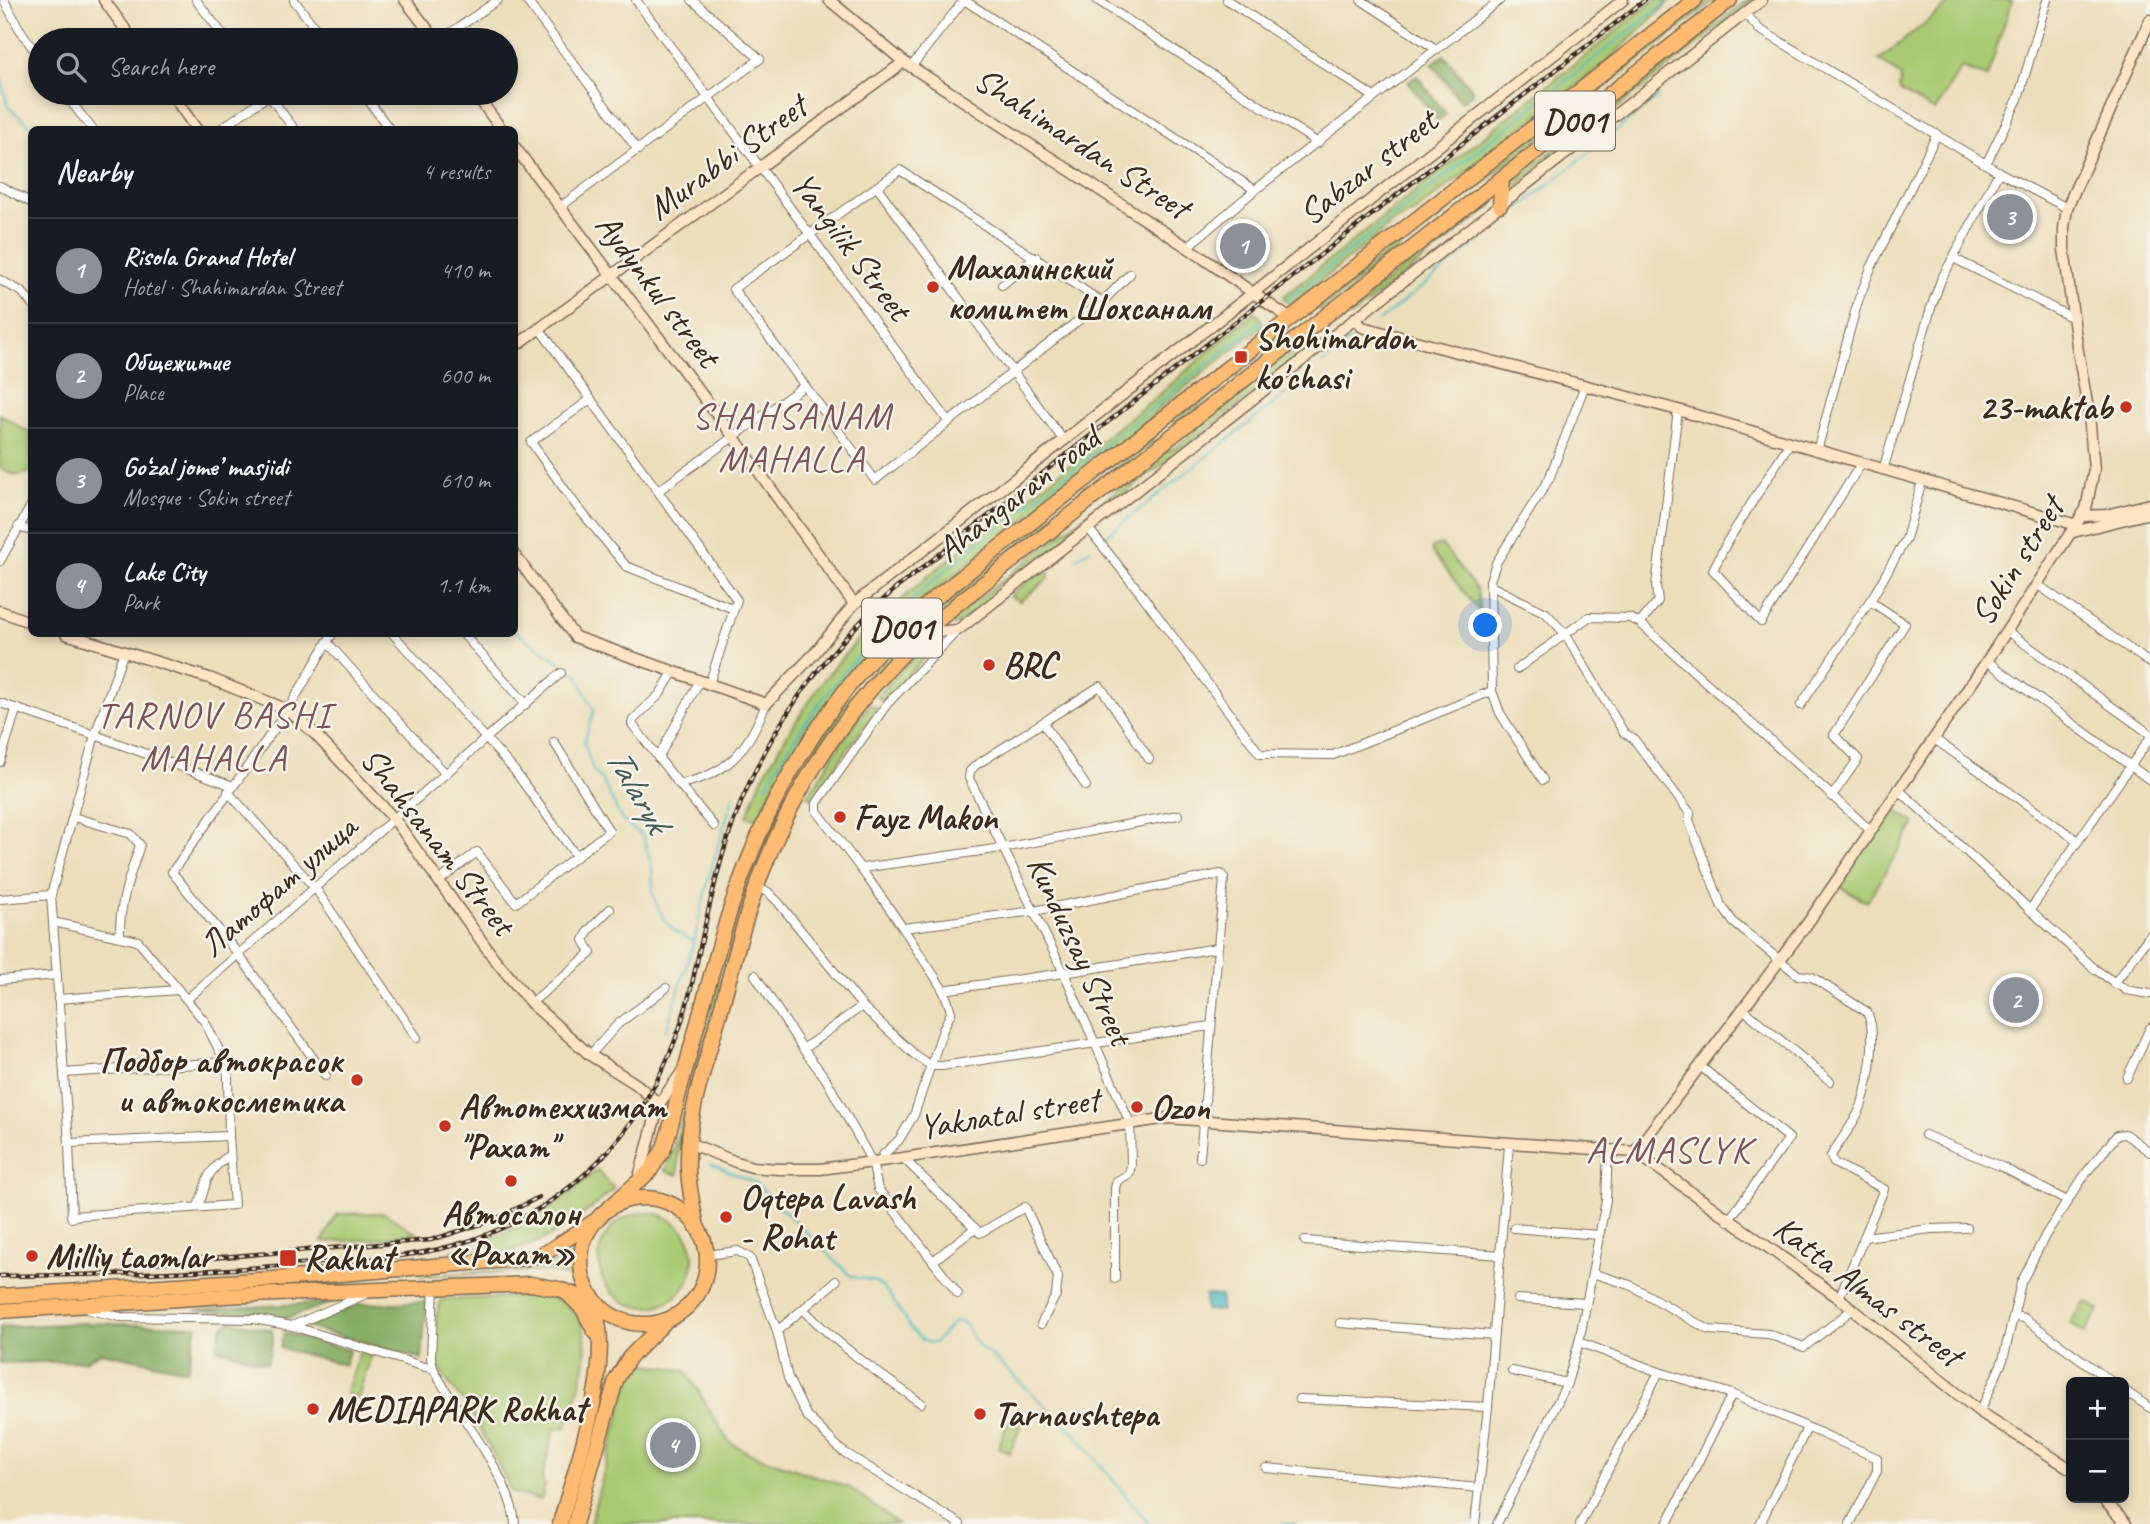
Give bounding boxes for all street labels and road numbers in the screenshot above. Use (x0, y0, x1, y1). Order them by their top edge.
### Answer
street label: Shahimardan Street (966, 57, 1202, 232)
street label: Murabbi Street (638, 82, 819, 230)
road number: D001 (1535, 91, 1615, 150)
street label: Sabzar street (1290, 97, 1449, 235)
street label: Yangilik Street (781, 163, 924, 332)
street label: Aydynkul street (586, 204, 733, 379)
street label: Ahangaran road (927, 413, 1113, 572)
street label: Sokin street (1960, 485, 2076, 634)
road number: D001 (862, 598, 942, 657)
street label: Shahsanam Street (351, 738, 528, 947)
street label: Латофат улица (190, 804, 368, 967)
street label: Kunduzsay Street (1017, 848, 1145, 1055)
street label: Yakлatal street (916, 1076, 1106, 1149)
street label: Katta Almas street (1764, 1205, 1975, 1379)

